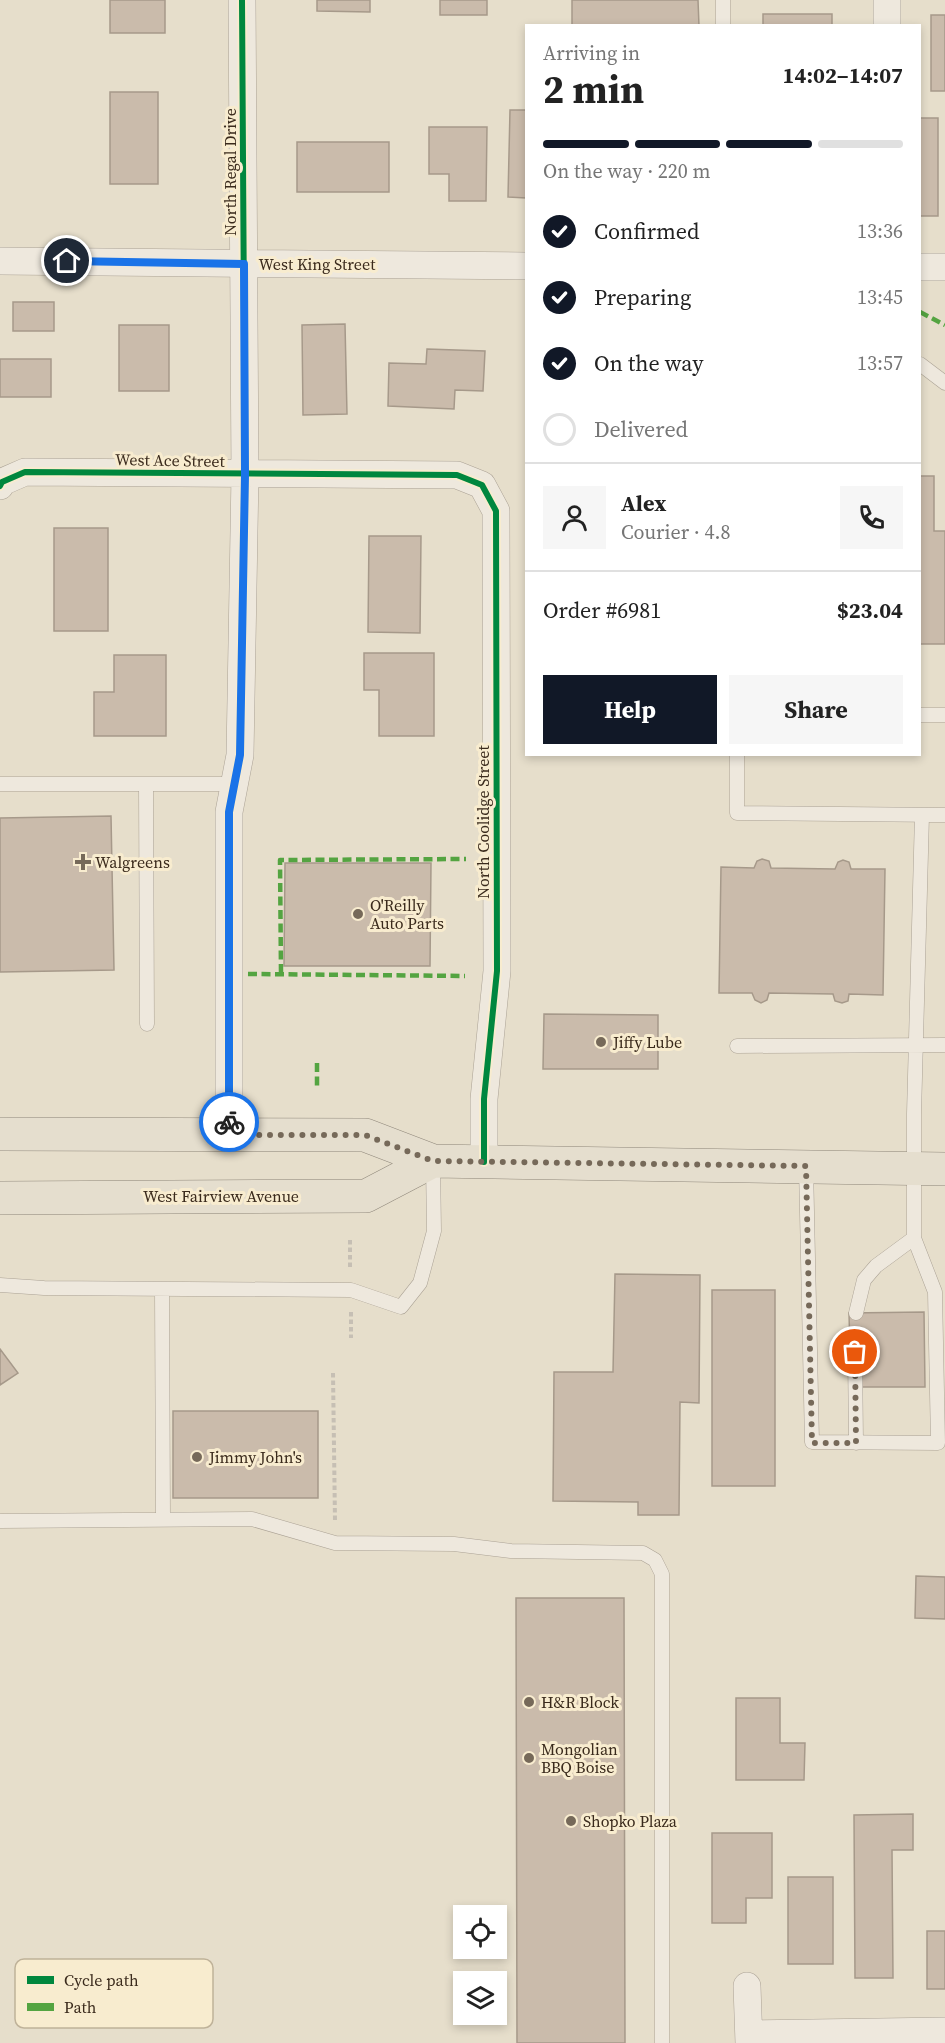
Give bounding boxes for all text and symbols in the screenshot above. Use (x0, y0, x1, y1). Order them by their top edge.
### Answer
text: Arriving in (543, 39, 640, 67)
text: 14:02–14:07 (783, 60, 903, 90)
text: 2 min (543, 63, 644, 116)
street label: North Regal Drive (219, 108, 241, 236)
text: On the way · 220 m (543, 157, 710, 185)
icon: check (543, 215, 576, 248)
text: Confirmed (594, 216, 699, 246)
text: 13:36 (857, 217, 903, 245)
pin (41, 235, 92, 286)
icon: home (50, 244, 83, 277)
street label: West King Street (259, 253, 376, 275)
icon: check (543, 281, 576, 314)
text: Preparing (594, 282, 691, 312)
text: 13:45 (857, 283, 903, 311)
icon: check (543, 347, 576, 380)
text: On the way (594, 348, 703, 378)
text: 13:57 (857, 349, 903, 377)
text: Delivered (594, 414, 688, 444)
street label: West Ace Street (115, 448, 226, 472)
button: person (543, 486, 606, 549)
button: phone (840, 486, 903, 549)
text: Alex (621, 488, 666, 518)
text: Courier · 4.8 (621, 518, 730, 546)
text: Order #6981 (543, 595, 661, 625)
text: $23.04 (837, 595, 903, 625)
button: Help (543, 675, 717, 744)
button: Share (729, 675, 903, 744)
street label: North Coolidge Street (472, 745, 494, 899)
place label: Walgreens (95, 851, 170, 873)
marker: Walgreens (76, 855, 90, 869)
place label: O'Reilly Auto Parts (370, 894, 444, 934)
marker: O'Reilly Auto Parts (351, 907, 365, 921)
place label: Jiffy Lube (612, 1031, 682, 1053)
marker: Jiffy Lube (594, 1035, 608, 1049)
courier (199, 1092, 259, 1152)
icon: bike (213, 1106, 246, 1139)
street label: West Fairview Avenue (143, 1185, 299, 1207)
pin (829, 1326, 880, 1377)
icon: bag (838, 1335, 871, 1368)
place label: Jimmy John's (208, 1446, 302, 1468)
marker: Jimmy John's (190, 1450, 204, 1464)
place label: H&R Block (541, 1691, 619, 1713)
marker: H&R Block (522, 1695, 536, 1709)
place label: Mongolian BBQ Boise (541, 1738, 618, 1778)
marker: Mongolian BBQ Boise (522, 1751, 536, 1765)
place label: Shopko Plaza (583, 1810, 678, 1832)
marker: Shopko Plaza (564, 1814, 578, 1828)
map controls (453, 1905, 507, 2025)
button: locate (453, 1905, 507, 1959)
legend (15, 1959, 213, 2028)
text: Cycle path (64, 1969, 139, 1991)
button: layers (453, 1971, 507, 2025)
text: Path (64, 1996, 97, 2018)

